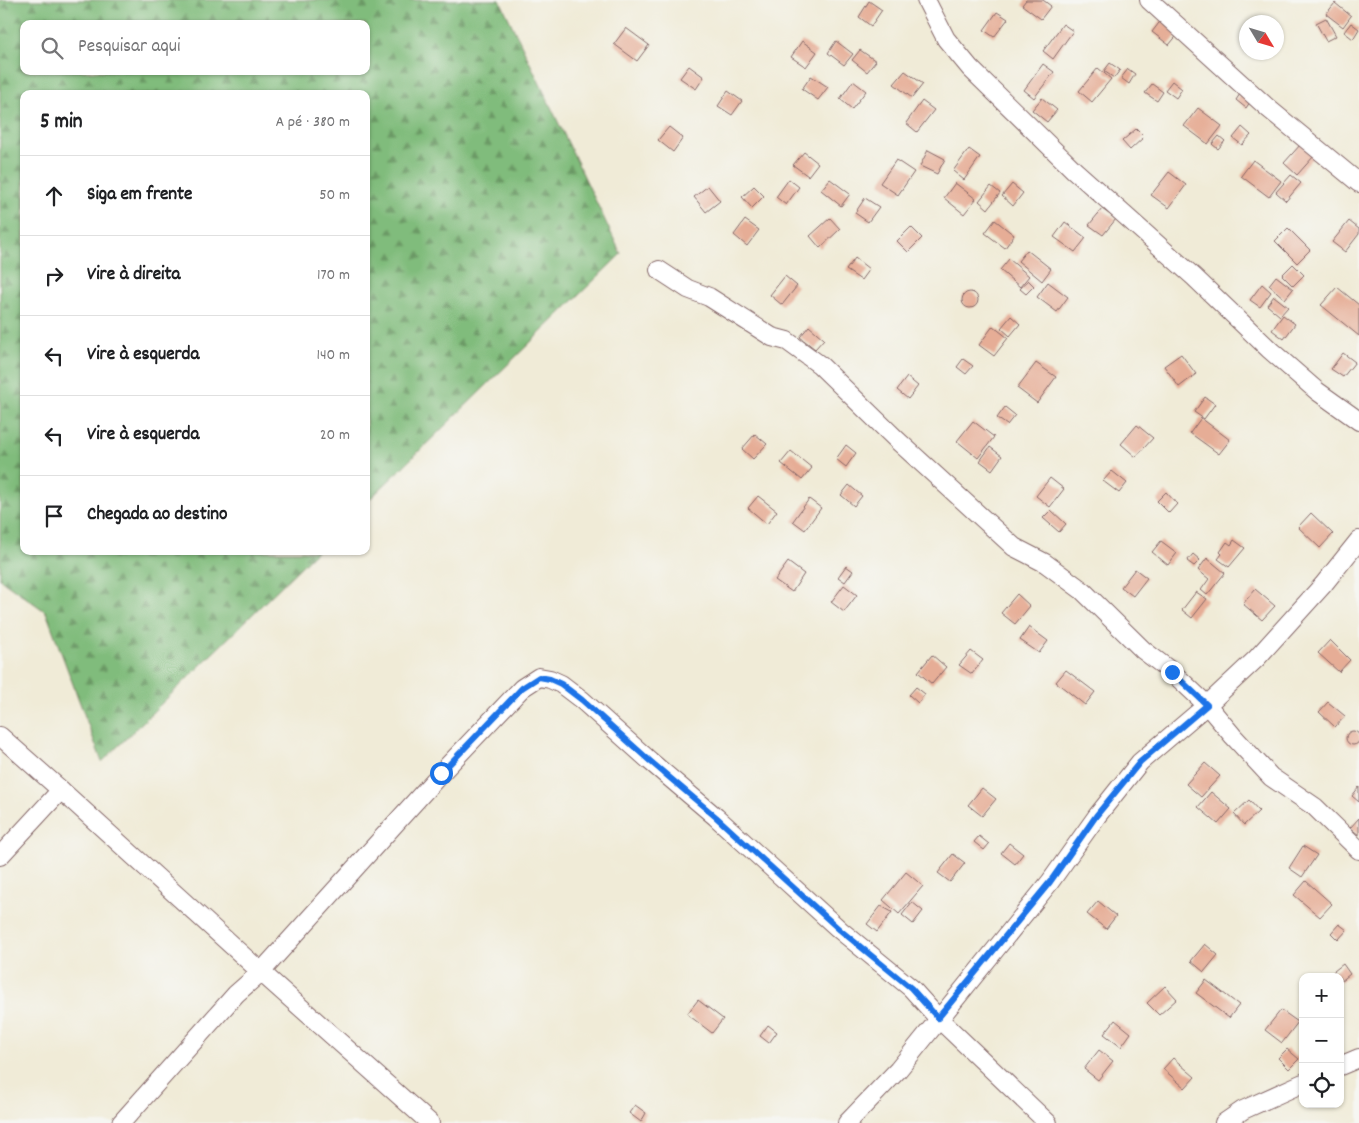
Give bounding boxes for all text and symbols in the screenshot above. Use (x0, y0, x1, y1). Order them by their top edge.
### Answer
north arrow (1239, 15, 1284, 60)
search box (20, 20, 370, 75)
icon: search (38, 34, 66, 62)
text: Pesquisar aqui (78, 34, 180, 61)
text: 5 min (40, 108, 83, 138)
text: A pé · 380 m (275, 111, 350, 134)
icon: ahead (40, 182, 68, 210)
text: Siga em frente (87, 182, 192, 209)
text: 50 m (319, 184, 350, 207)
icon: right (40, 262, 68, 290)
text: Vire à direita (87, 262, 180, 289)
text: 170 m (317, 264, 350, 287)
icon: left (40, 342, 68, 370)
text: Vire à esquerda (87, 342, 199, 369)
text: 140 m (316, 344, 350, 367)
icon: left (40, 422, 68, 450)
text: Vire à esquerda (87, 422, 199, 449)
text: 20 m (320, 424, 350, 447)
icon: arrive (40, 502, 68, 530)
text: Chegada ao destino (87, 502, 228, 529)
route end (1161, 661, 1184, 684)
route start (430, 762, 453, 785)
map controls (1299, 973, 1344, 1108)
button: + (1299, 973, 1344, 1018)
button: − (1299, 1018, 1344, 1063)
button: locate (1299, 1063, 1344, 1108)

